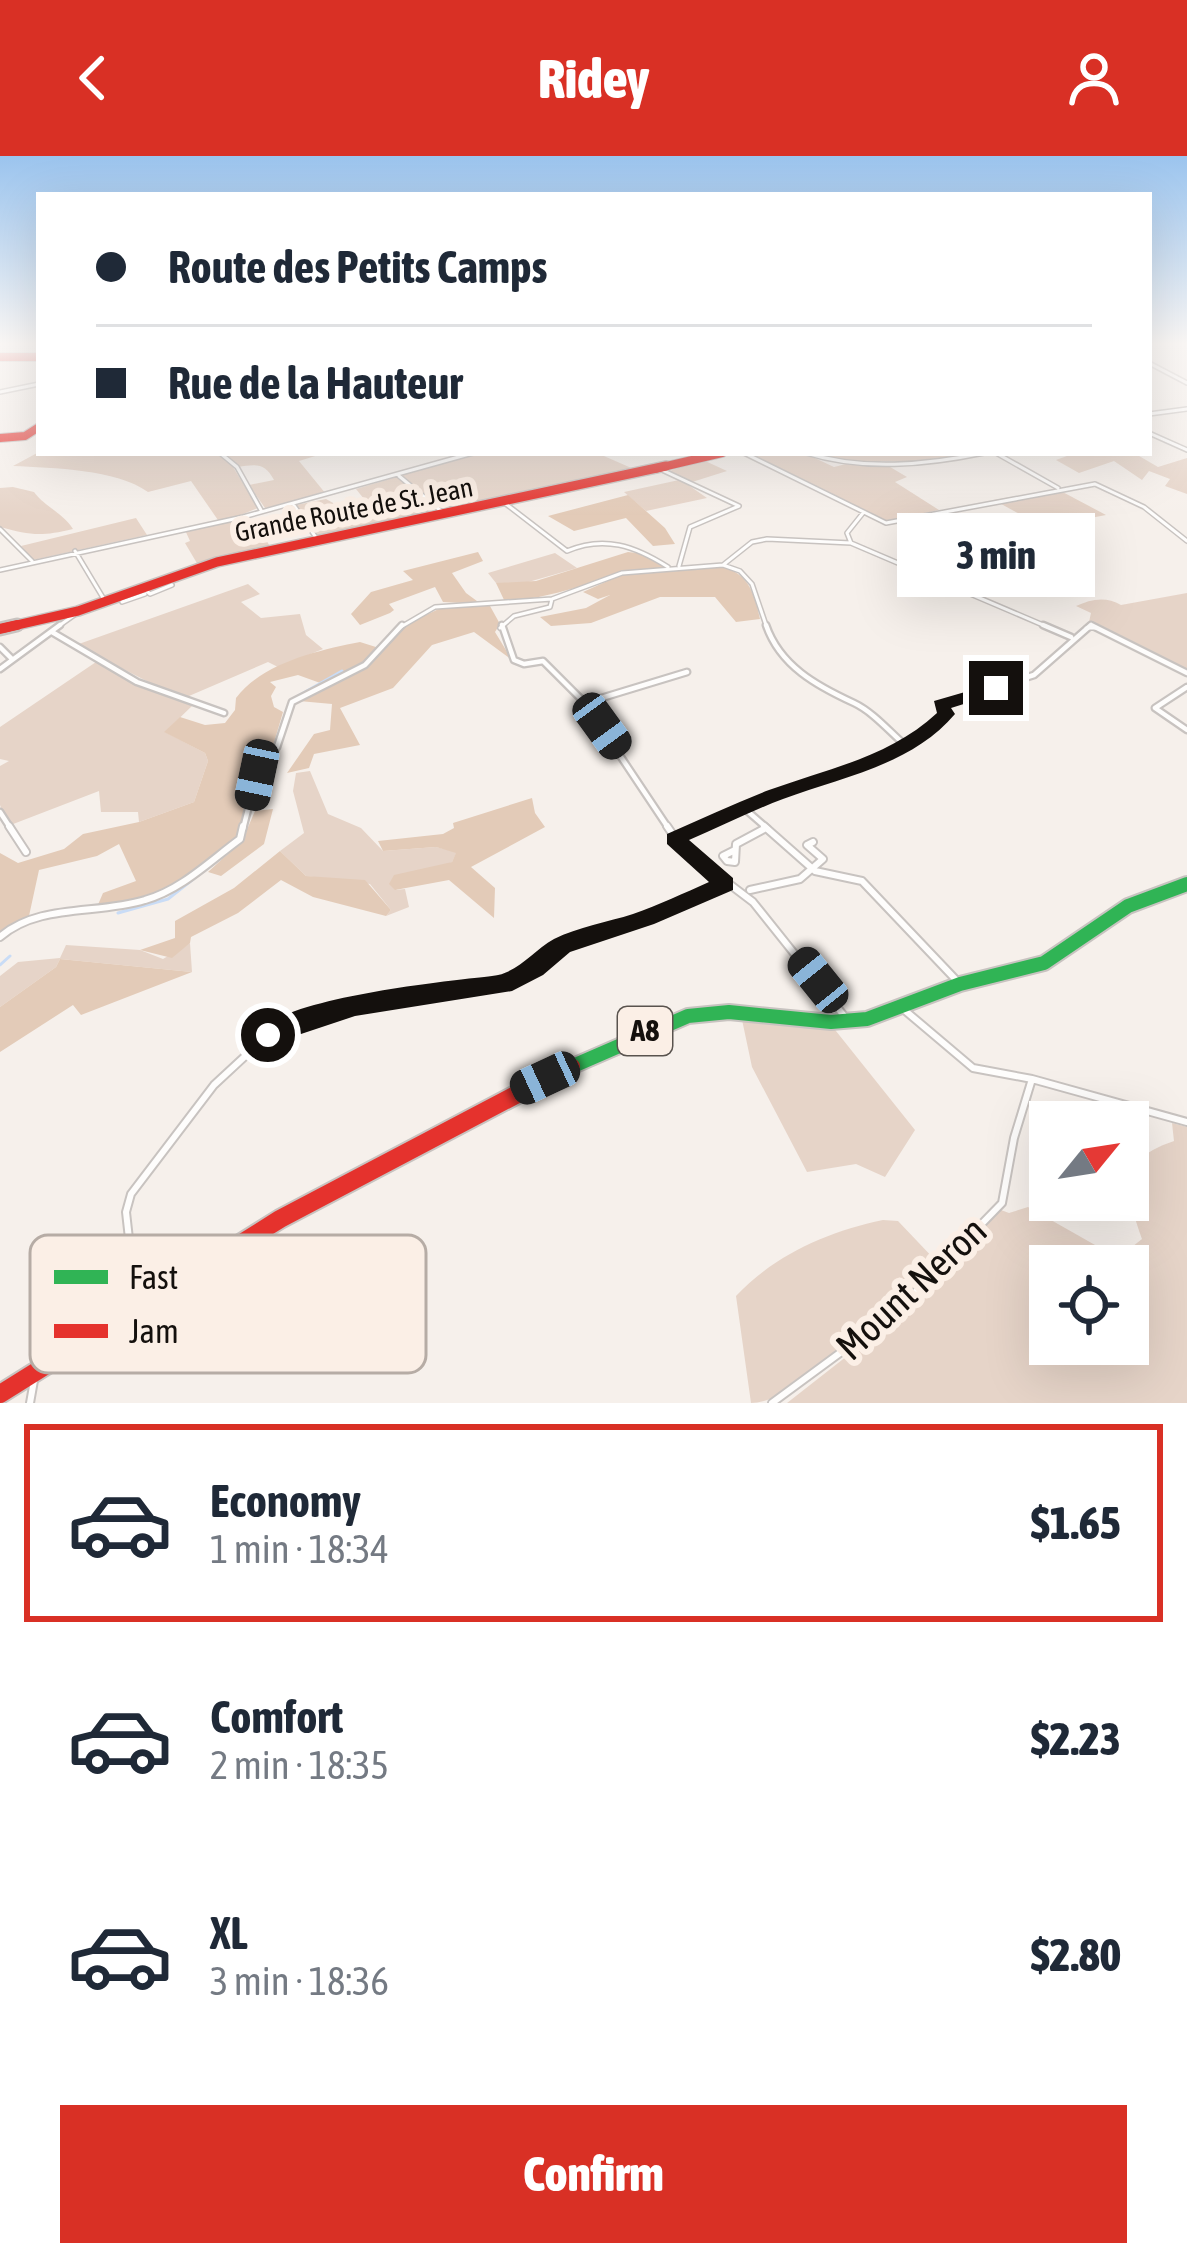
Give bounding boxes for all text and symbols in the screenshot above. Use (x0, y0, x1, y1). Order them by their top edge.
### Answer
icon: back (60, 45, 126, 111)
icon: person (1061, 45, 1127, 111)
text: Ridey (538, 48, 649, 109)
text: Route des Petits Camps (168, 241, 547, 293)
text: Rue de la Hauteur (168, 357, 463, 409)
street label: Grande Route de St. Jean (232, 471, 476, 548)
callout: 3 min (897, 514, 1095, 598)
text: 3 min (956, 533, 1036, 577)
route end (969, 661, 1023, 715)
car (566, 686, 638, 766)
car (232, 736, 282, 814)
car (781, 941, 855, 1019)
road number: A8 (618, 1007, 672, 1055)
route start (241, 1008, 295, 1062)
car (505, 1046, 585, 1110)
north arrow (1029, 1101, 1149, 1221)
map controls (1029, 1101, 1149, 1365)
street label: Mount Neron (827, 1208, 995, 1368)
legend (30, 1235, 426, 1373)
button: locate (1029, 1245, 1149, 1365)
text: Fast (129, 1258, 178, 1296)
text: Jam (129, 1312, 179, 1350)
icon: car (66, 1469, 174, 1577)
text: Economy (210, 1475, 361, 1527)
text: $1.65 (1031, 1497, 1121, 1549)
text: 1 min · 18:34 (210, 1527, 389, 1571)
icon: car (66, 1685, 174, 1793)
text: Comfort (210, 1691, 343, 1743)
text: $2.23 (1031, 1713, 1121, 1765)
text: 2 min · 18:35 (210, 1743, 389, 1787)
icon: car (66, 1901, 174, 2009)
text: XL (210, 1907, 248, 1959)
text: $2.80 (1031, 1929, 1121, 1981)
text: 3 min · 18:36 (210, 1959, 389, 2003)
button: Confirm (60, 2105, 1127, 2243)

